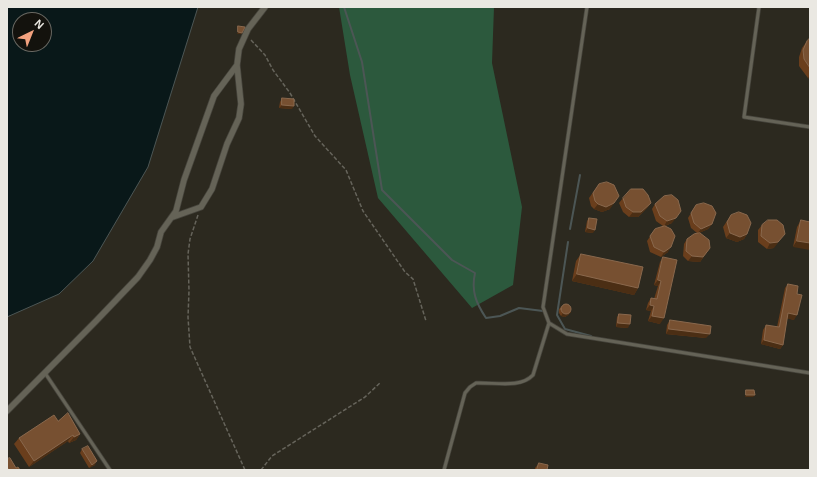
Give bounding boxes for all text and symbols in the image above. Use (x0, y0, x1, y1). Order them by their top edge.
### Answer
north arrow (12, 12, 52, 52)
text: N (32, 17, 46, 31)

